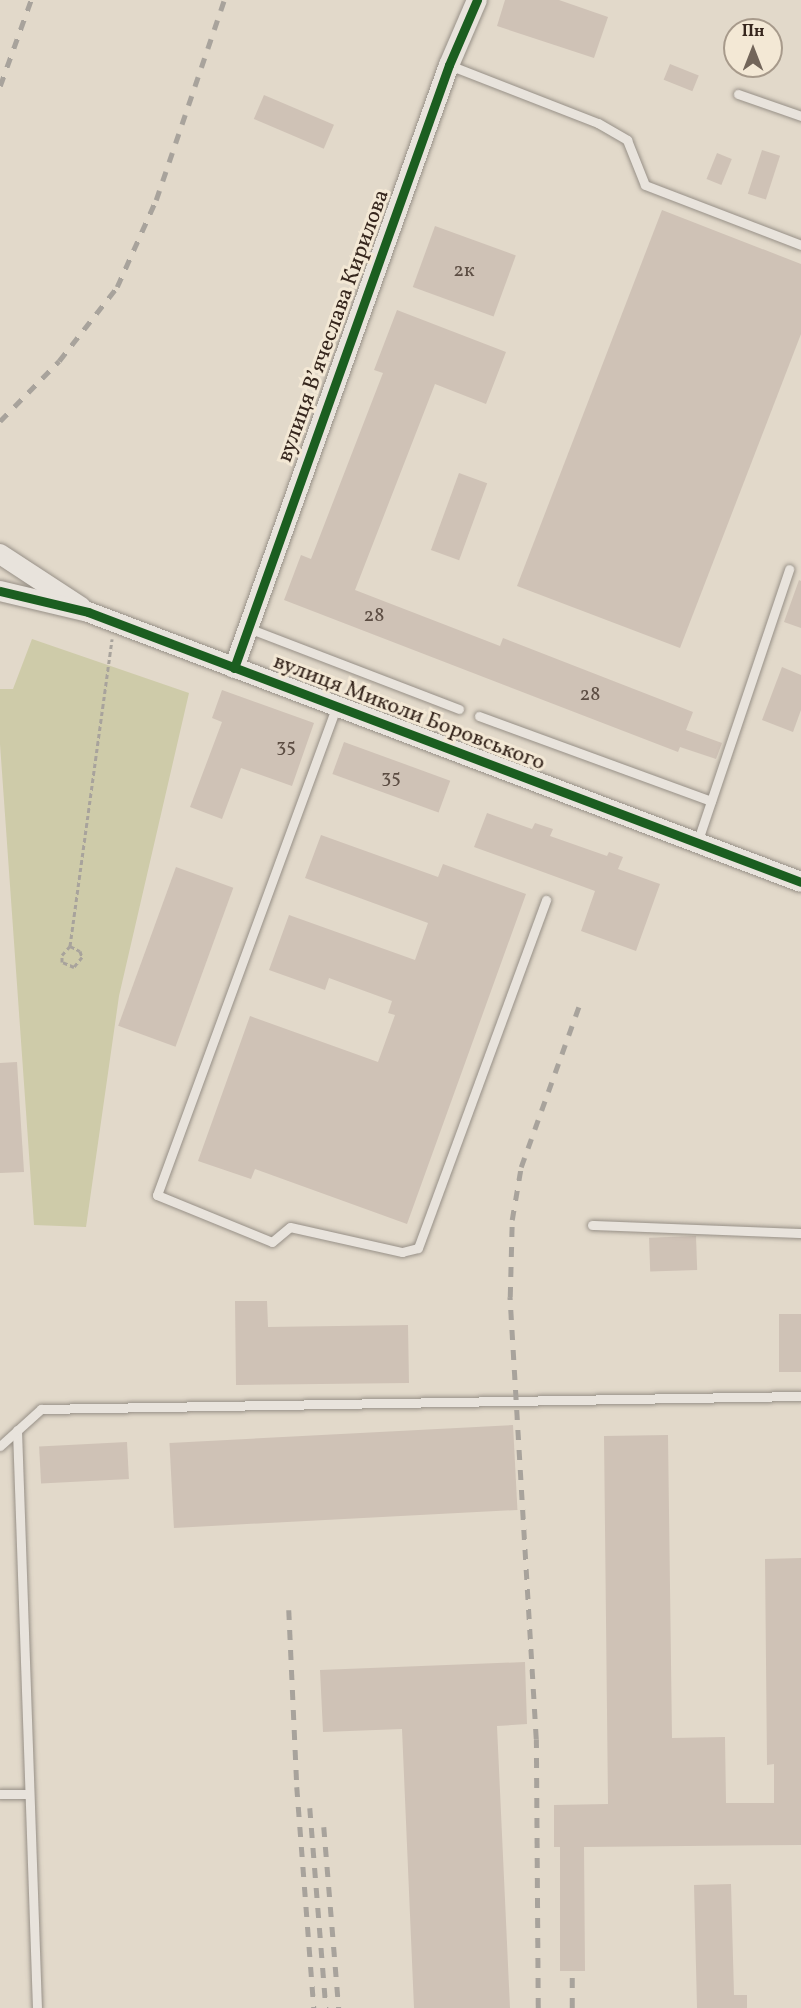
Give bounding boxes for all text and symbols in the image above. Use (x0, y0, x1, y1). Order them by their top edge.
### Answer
north arrow (723, 18, 783, 78)
text: Пн (742, 21, 764, 43)
street label: вулиця Вʼячеслава Кирилова (272, 186, 396, 466)
house number: 2к (453, 259, 475, 283)
house number: 28 (364, 604, 384, 628)
street label: вулиця Миколи Боровського (270, 649, 548, 777)
house number: 28 (580, 683, 600, 707)
house number: 35 (276, 735, 296, 759)
house number: 35 (381, 766, 401, 790)

